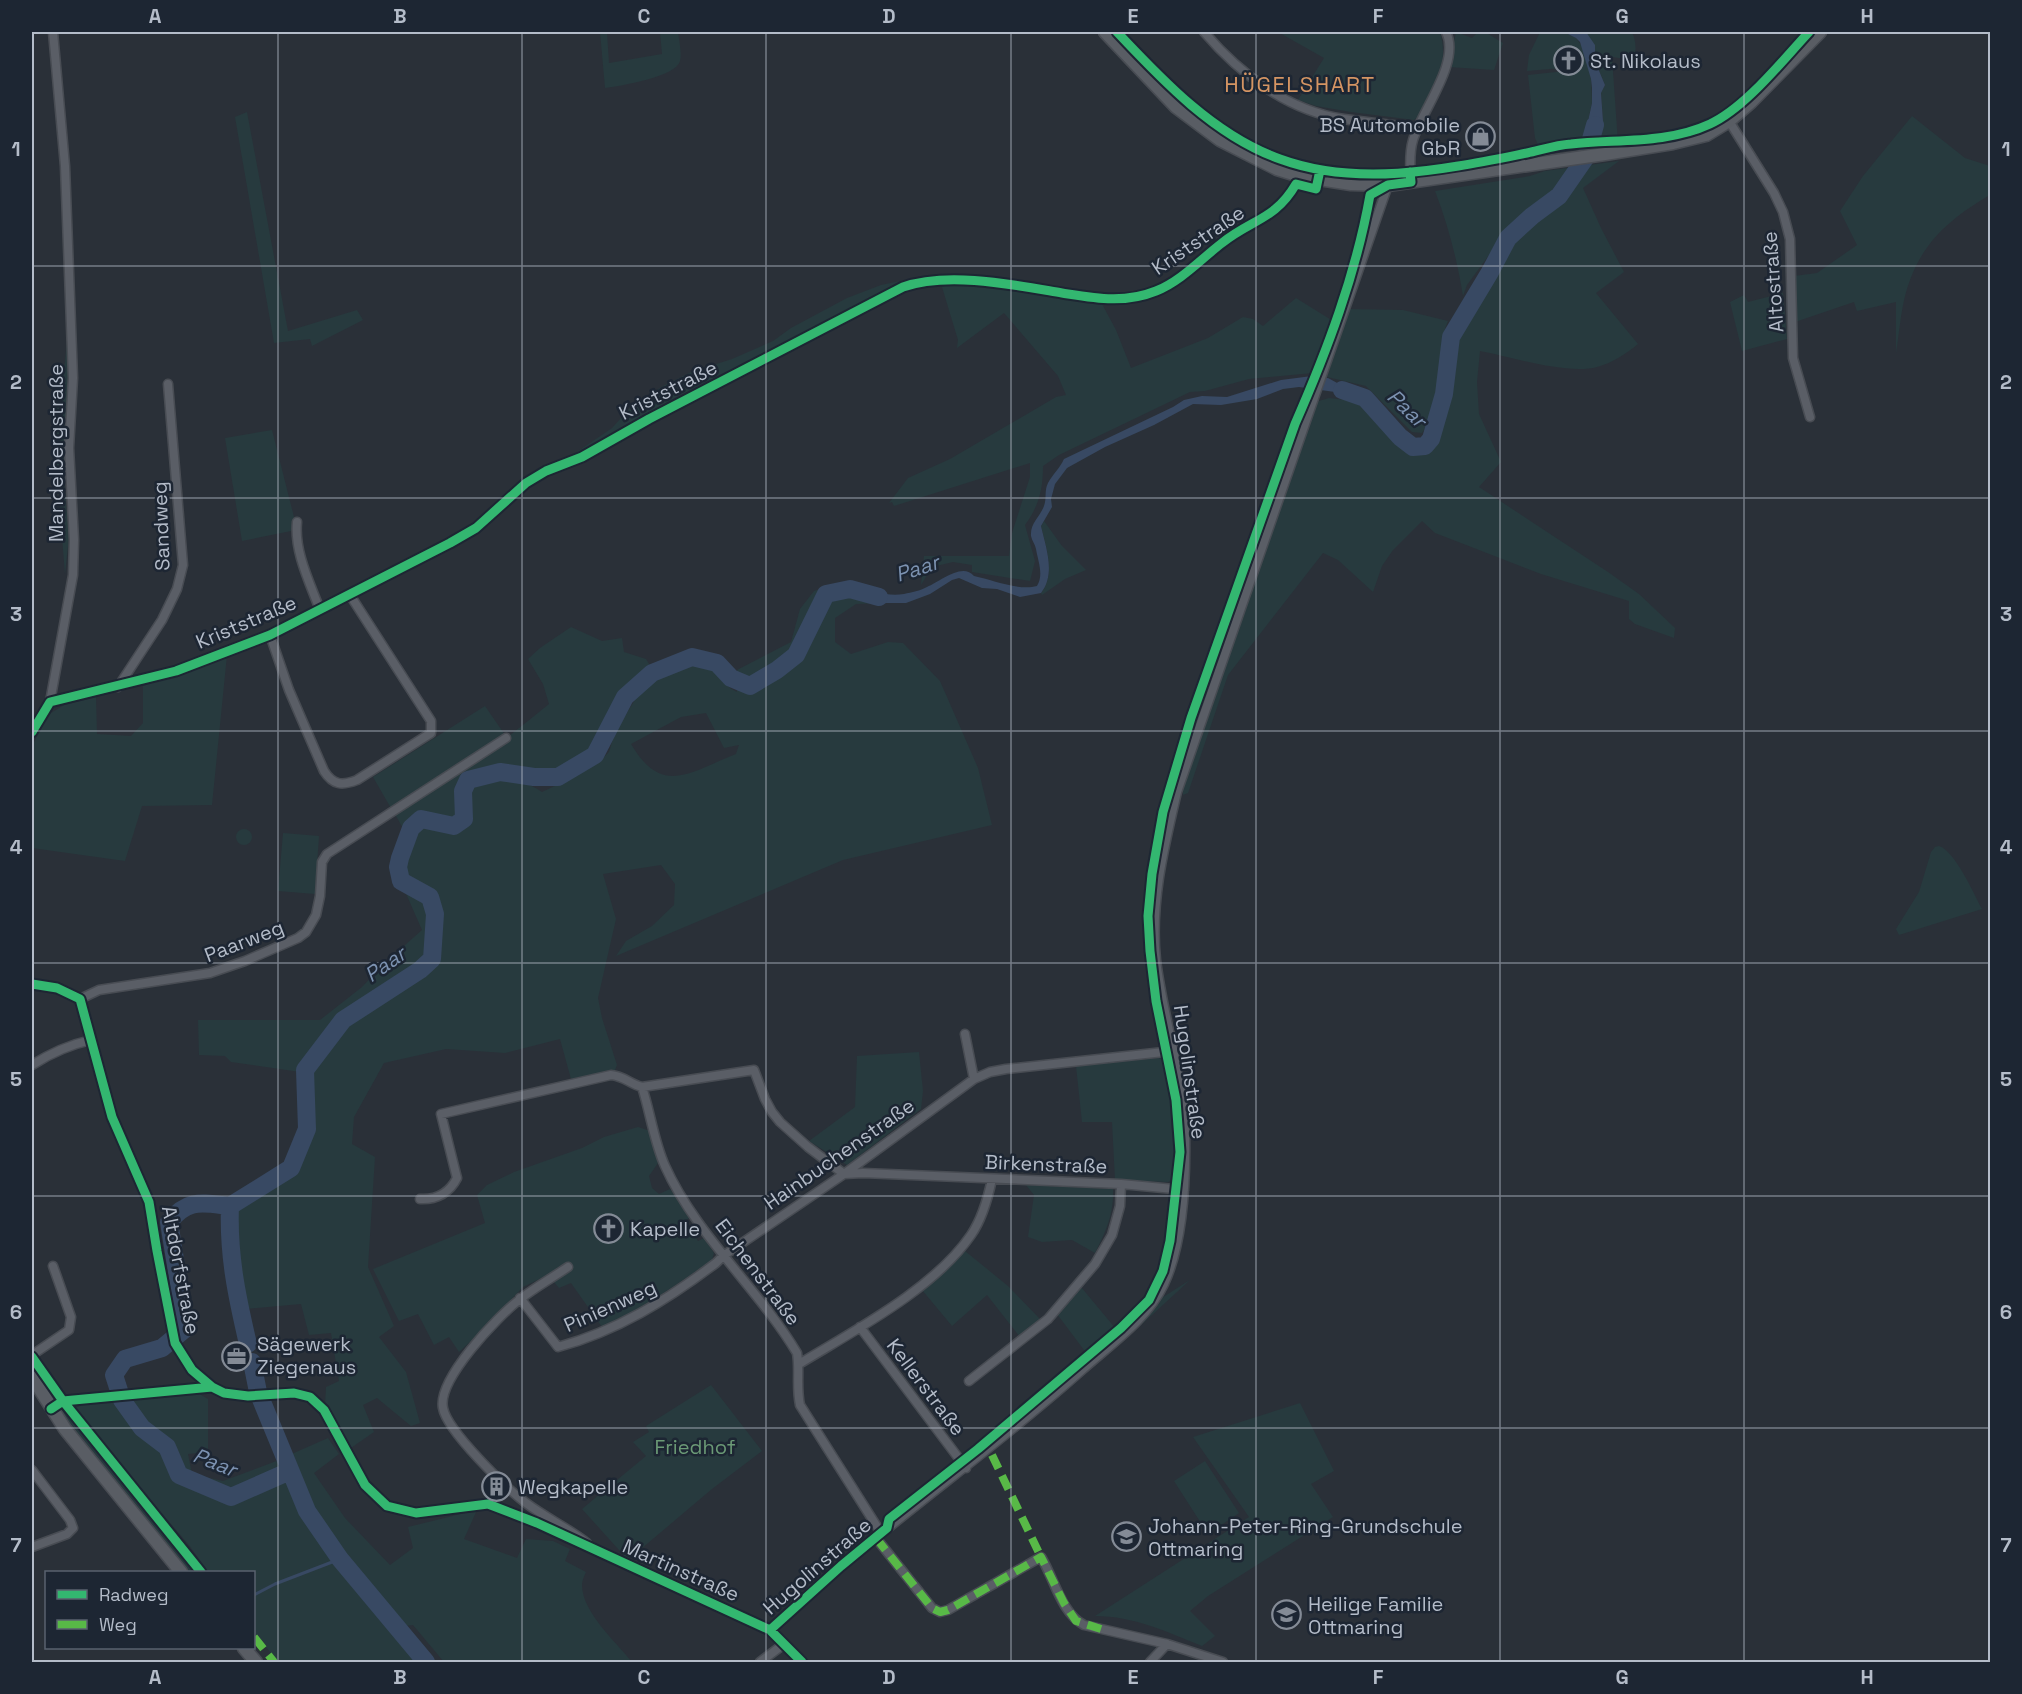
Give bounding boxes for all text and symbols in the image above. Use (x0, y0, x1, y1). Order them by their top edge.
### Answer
text: A (149, 3, 162, 29)
text: B (393, 3, 407, 29)
text: C (638, 3, 651, 29)
text: D (882, 3, 896, 29)
text: E (1127, 3, 1139, 29)
text: F (1373, 3, 1384, 29)
text: G (1615, 3, 1629, 29)
text: H (1860, 3, 1874, 29)
church icon: St. Nikolaus (1553, 45, 1585, 77)
place label: St. Nikolaus (1590, 48, 1701, 74)
district label: HÜGELSHART (1224, 70, 1376, 98)
place label: BS Automobile GbR (1320, 112, 1460, 161)
shop icon: BS Automobile GbR (1465, 121, 1497, 153)
text: 1 (11, 136, 21, 162)
text: 1 (2001, 136, 2011, 162)
street label: Kriststraße (1146, 199, 1250, 281)
street label: Altostraße (1756, 231, 1790, 333)
street label: Kriststraße (615, 354, 721, 426)
street label: Mandelbergstraße (43, 364, 69, 542)
text: 2 (10, 369, 22, 395)
text: 2 (2000, 369, 2012, 395)
water label: Paar (1382, 383, 1434, 435)
street label: Sandweg (146, 481, 176, 571)
water label: Paar (892, 548, 944, 588)
street label: Kriststraße (192, 589, 300, 655)
text: 3 (10, 601, 22, 627)
text: 3 (2000, 601, 2012, 627)
text: 4 (10, 834, 23, 860)
text: 4 (2000, 834, 2013, 860)
street label: Paarweg (201, 914, 287, 968)
water label: Paar (359, 939, 413, 988)
street label: Hugolinstraße (1168, 1003, 1212, 1141)
text: 5 (10, 1066, 22, 1092)
text: 5 (2000, 1066, 2012, 1092)
street label: Hainbuchenstraße (759, 1092, 919, 1216)
street label: Birkenstraße (984, 1149, 1108, 1179)
street label: Altdorfstraße (156, 1204, 206, 1336)
church icon: Kapelle (593, 1213, 625, 1245)
street label: Eichenstraße (709, 1213, 807, 1331)
place label: Kapelle (630, 1216, 700, 1242)
street label: Pinienweg (560, 1274, 660, 1338)
text: 6 (10, 1299, 22, 1325)
text: 6 (2000, 1299, 2012, 1325)
place label: Sägewerk Ziegenaus (257, 1331, 356, 1380)
street label: Kellerstraße (881, 1333, 971, 1441)
office icon: Sägewerk Ziegenaus (220, 1340, 252, 1372)
park label: Friedhof (654, 1434, 736, 1460)
water label: Paar (189, 1441, 243, 1484)
building icon: Wegkapelle (481, 1471, 513, 1503)
place label: Wegkapelle (518, 1474, 628, 1500)
street label: Hugolinstraße (757, 1512, 877, 1620)
place label: Johann-Peter-Ring-Grundschule Ottmaring (1148, 1513, 1463, 1562)
school or university icon: Johann-Peter-Ring-Grundschule Ottmaring (1111, 1521, 1143, 1553)
text: 7 (10, 1532, 22, 1558)
text: 7 (2000, 1532, 2012, 1558)
street label: Martinstraße (618, 1533, 744, 1607)
legend (45, 1571, 255, 1649)
text: Radweg (99, 1583, 169, 1606)
place label: Heilige Familie Ottmaring (1308, 1591, 1443, 1640)
school or university icon: Heilige Familie Ottmaring (1271, 1599, 1303, 1631)
text: Weg (99, 1613, 137, 1636)
text: A (149, 1664, 162, 1690)
text: B (393, 1664, 407, 1690)
text: C (638, 1664, 651, 1690)
text: D (882, 1664, 896, 1690)
text: E (1127, 1664, 1139, 1690)
text: F (1373, 1664, 1384, 1690)
text: G (1615, 1664, 1629, 1690)
text: H (1860, 1664, 1874, 1690)

